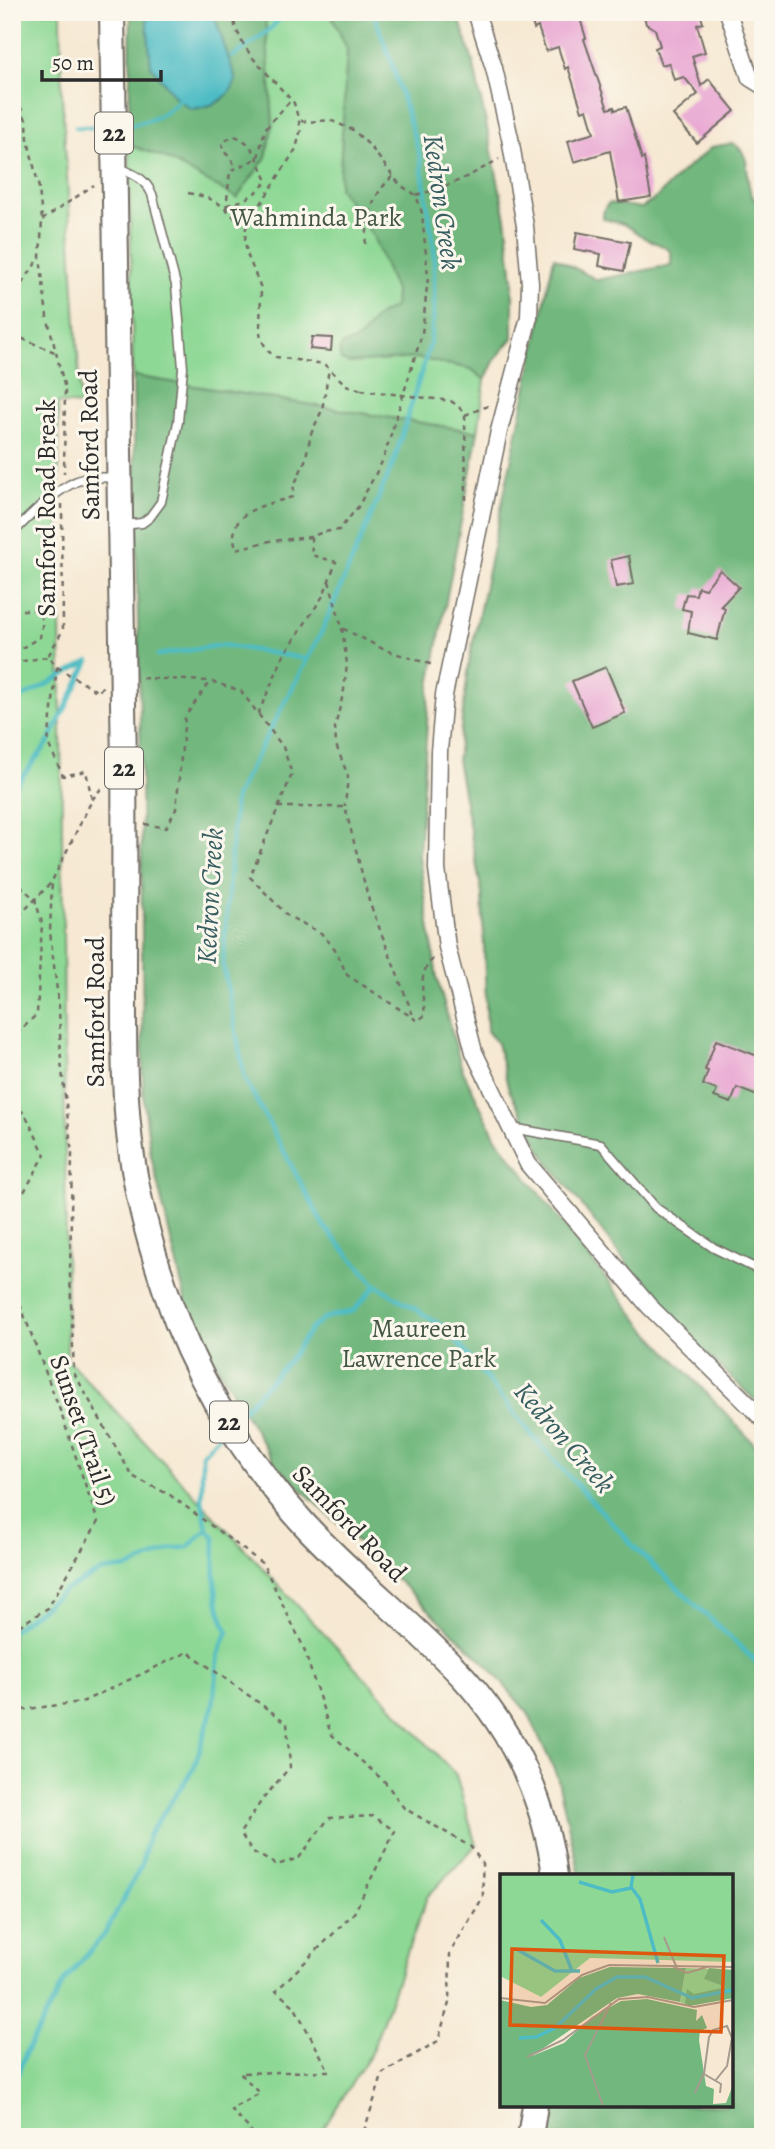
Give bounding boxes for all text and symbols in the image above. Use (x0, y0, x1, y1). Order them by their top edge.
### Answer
scale bar (42, 38, 161, 82)
text: 50 m (52, 49, 94, 77)
road number: 22 (95, 113, 133, 154)
water label: Kedron Creek (414, 132, 470, 272)
park label: Wahminda Park (229, 200, 402, 235)
street label: Samford Road (71, 369, 108, 521)
street label: Samford Road Break (29, 399, 64, 617)
road number: 22 (105, 748, 143, 788)
water label: Kedron Creek (187, 827, 233, 965)
street label: Samford Road (78, 936, 113, 1088)
park label: Maureen Lawrence Park (342, 1311, 497, 1376)
street label: Sunset (Trail 5) (41, 1350, 126, 1510)
water label: Kedron Creek (505, 1374, 623, 1502)
road number: 22 (210, 1402, 248, 1442)
street label: Samford Road (285, 1457, 415, 1590)
inset map (500, 1874, 733, 2107)

